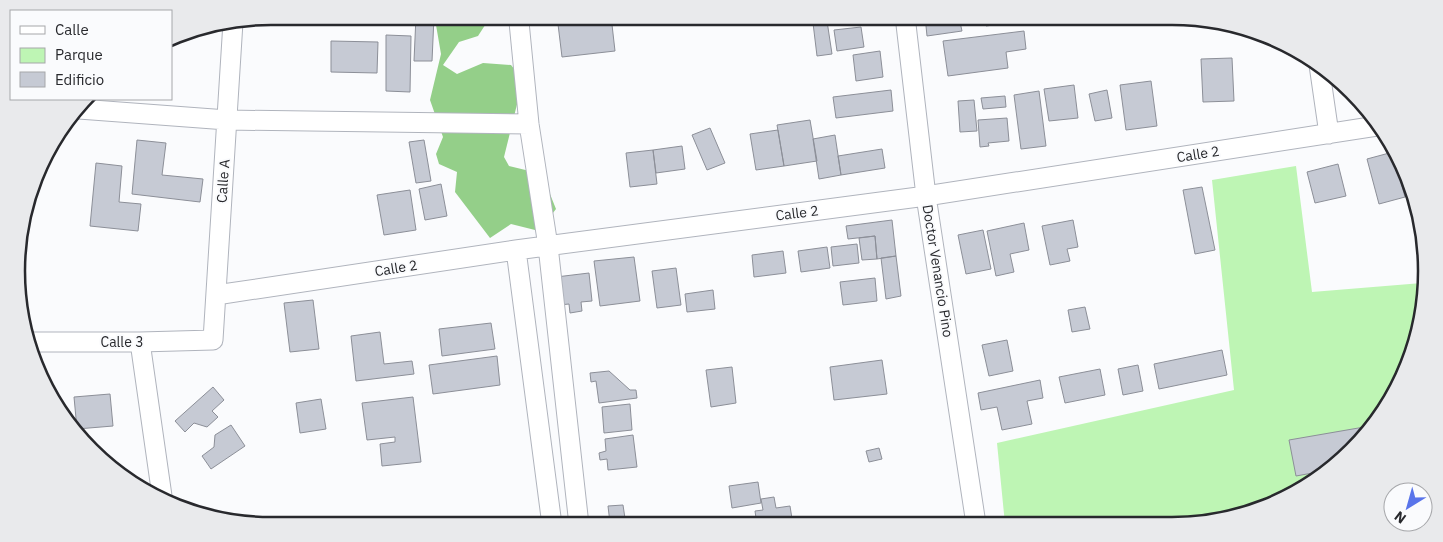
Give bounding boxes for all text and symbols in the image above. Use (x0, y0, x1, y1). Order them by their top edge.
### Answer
legend (10, 10, 172, 100)
text: Calle (55, 20, 89, 39)
text: Parque (55, 45, 103, 64)
text: Edificio (55, 70, 104, 89)
street label: Calle 2 (1175, 142, 1221, 166)
street label: Calle A (212, 159, 234, 203)
street label: Calle 2 (775, 201, 819, 225)
street label: Doctor Venancio Pino (919, 203, 957, 339)
street label: Calle 2 (373, 256, 419, 280)
street label: Calle 3 (100, 333, 144, 351)
north arrow (1383, 482, 1433, 532)
text: N (1391, 507, 1410, 528)

